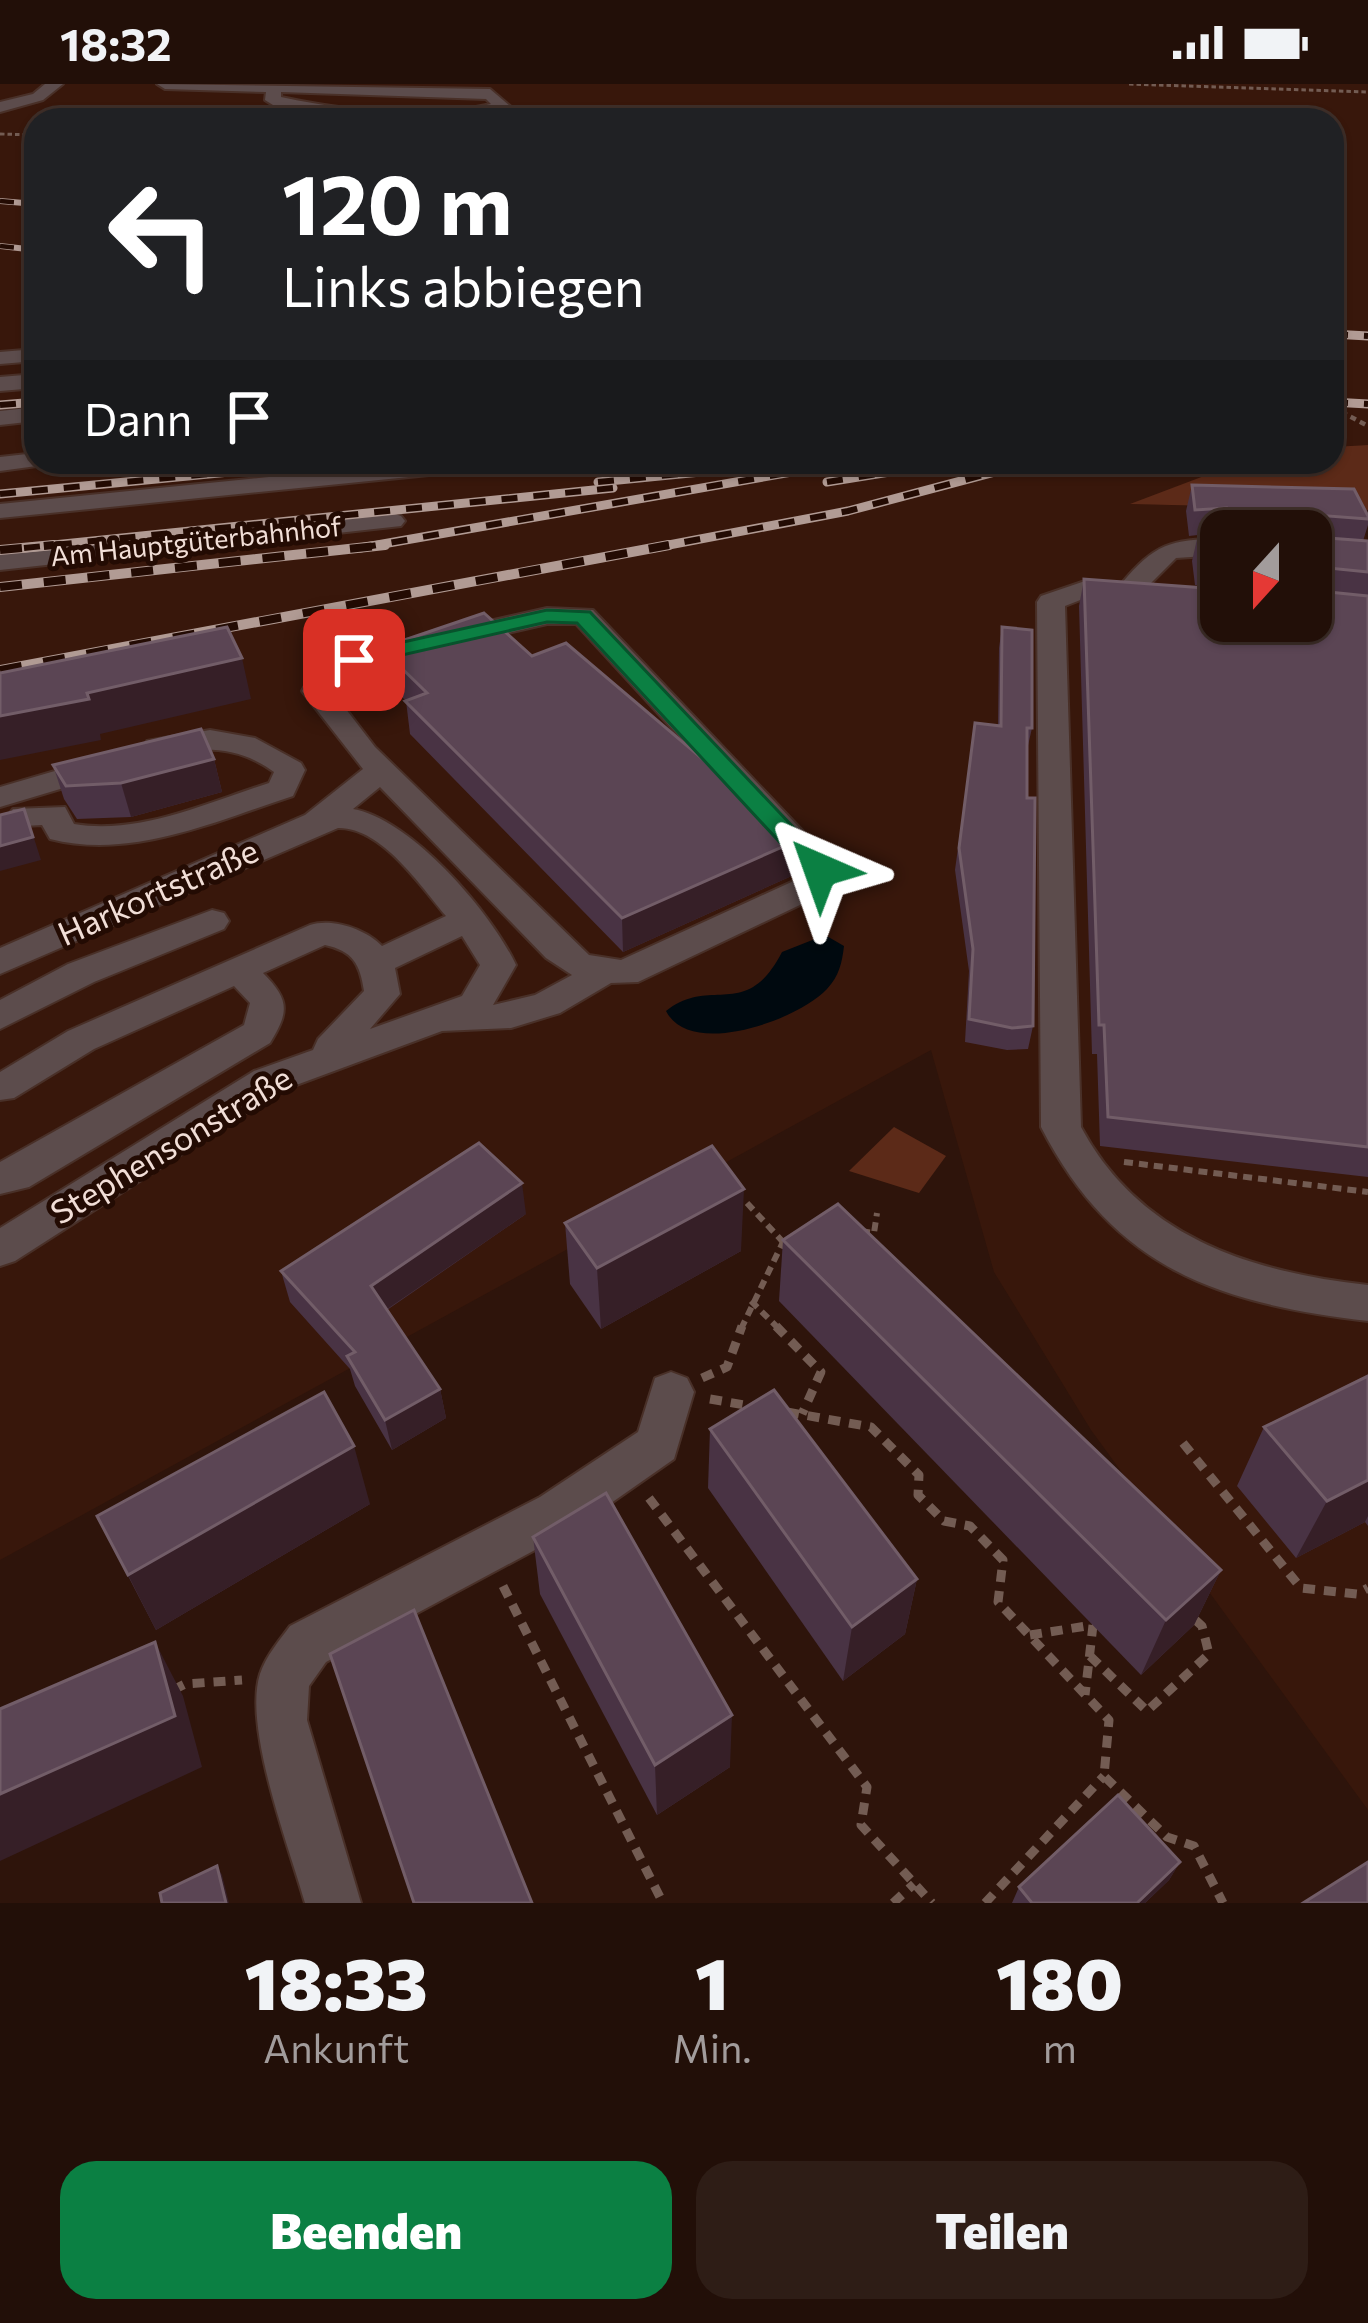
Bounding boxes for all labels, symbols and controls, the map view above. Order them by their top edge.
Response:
text: 18:32 [60,15,172,70]
text: 120 m [282,150,512,252]
icon: left [84,156,240,312]
text: Links abbiegen [282,252,645,318]
icon: arrive [216,384,282,450]
text: Dann [84,390,192,445]
street label: Am Hauptgüterbahnhof [49,509,343,572]
north arrow [1200,510,1332,642]
map controls [1200,510,1332,642]
pin [303,609,405,711]
icon: arrive [321,627,387,693]
position arrow [757,807,883,933]
street label: Harkortstraße [51,828,264,953]
street label: Stephensonstraße [42,1056,298,1232]
text: 18:33 [245,1937,428,2025]
text: 1 [695,1937,729,2025]
text: 180 [996,1937,1123,2025]
text: Ankunft [263,2023,409,2071]
text: Min. [673,2023,752,2071]
text: m [1043,2023,1077,2071]
button: Beenden [60,2161,672,2299]
button: Teilen [696,2161,1308,2299]

